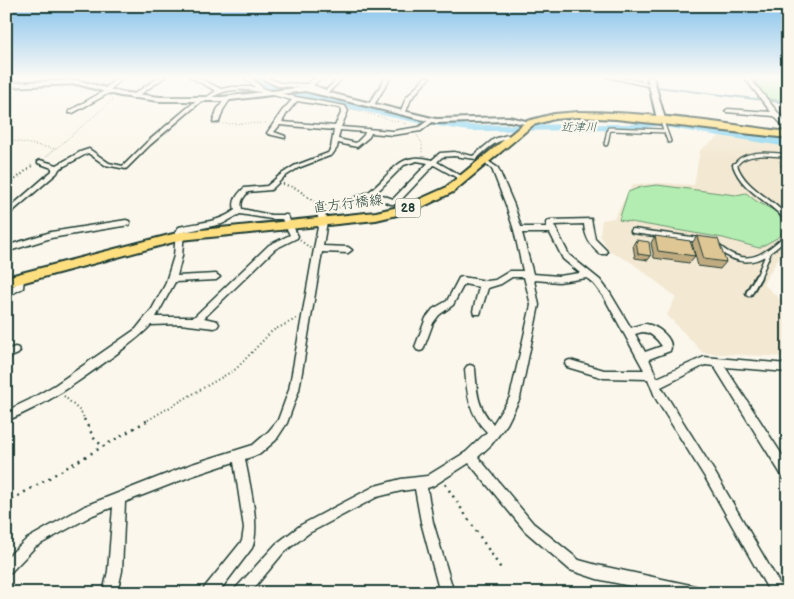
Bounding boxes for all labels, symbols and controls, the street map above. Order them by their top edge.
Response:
water label: 近津川 [561,120,597,135]
street label: 直方行橋線 [312,191,384,216]
road number: 28 [396,198,420,218]

